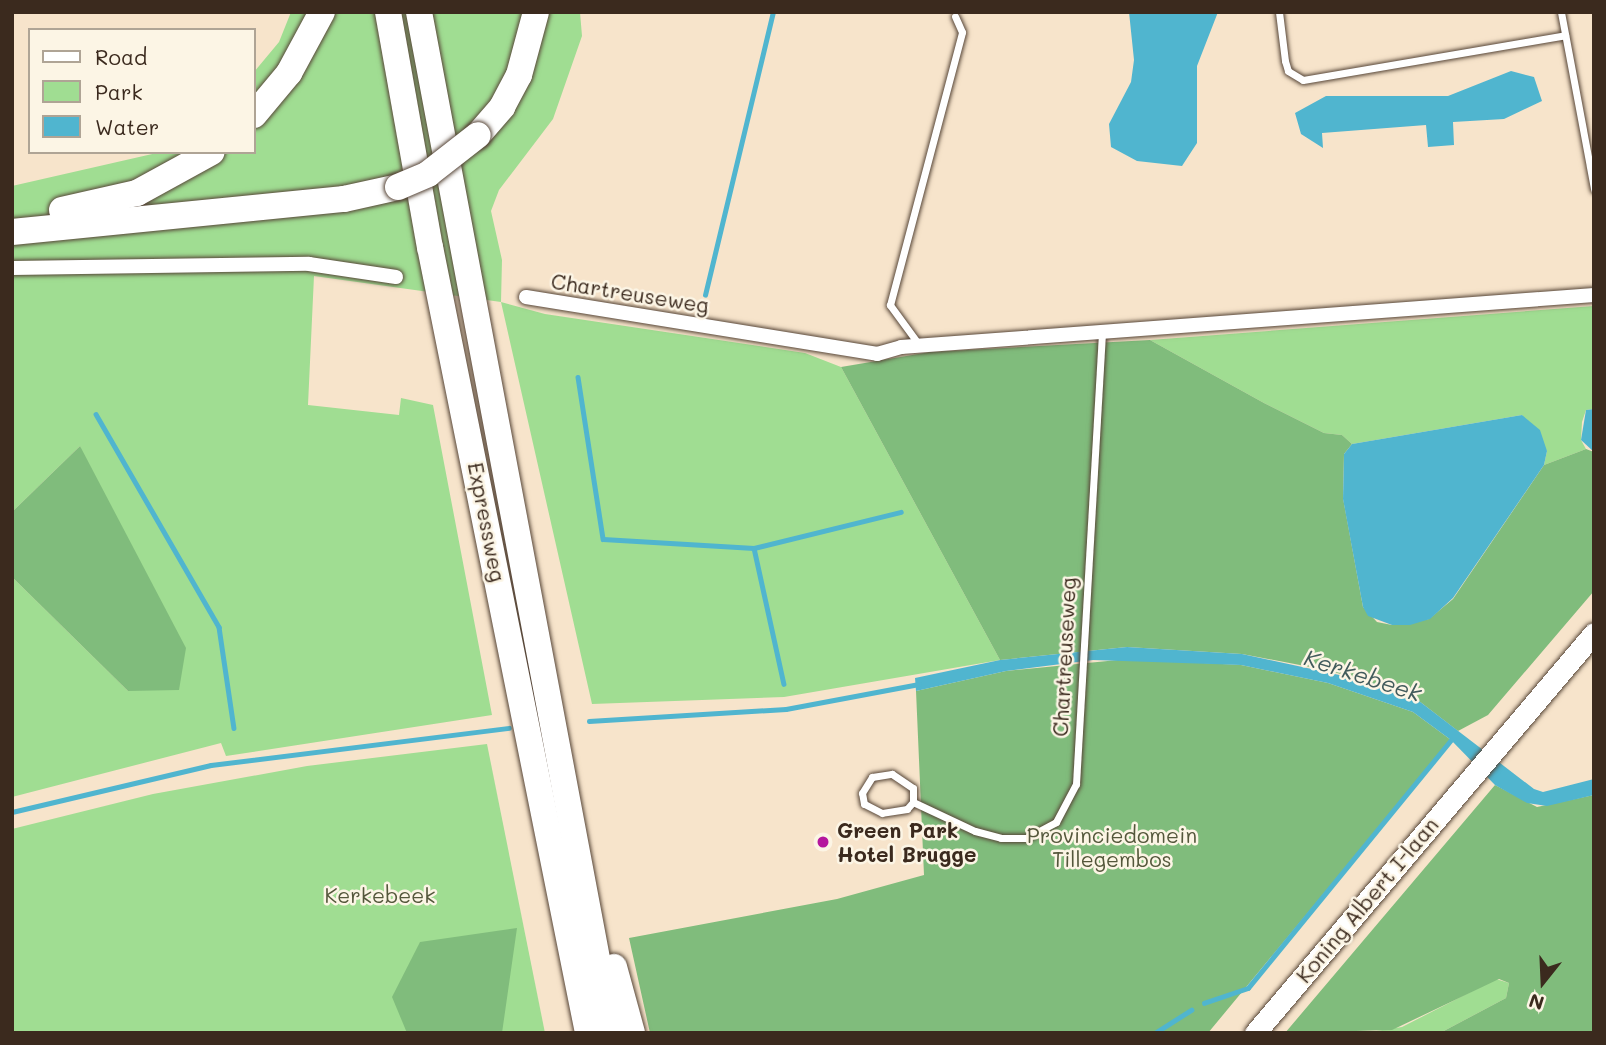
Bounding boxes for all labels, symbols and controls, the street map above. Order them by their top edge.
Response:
legend [28,28,256,154]
text: Road [95,43,147,70]
text: Park [95,78,143,105]
text: Water [95,113,159,140]
street label: Chartreuseweg [549,268,711,318]
street label: Expressweg [463,460,511,584]
street label: Chartreuseweg [1047,577,1081,737]
water label: Kerkebeek [1301,643,1425,707]
street label: Koning Albert I-laan [1291,812,1443,988]
place label: Green Park Hotel Brugge [837,817,976,867]
park label: Provinciedomein Tillegembos [1027,822,1197,872]
marker: Green Park Hotel Brugge [815,834,831,850]
park label: Kerkebeek [325,882,435,908]
north arrow [1508,947,1578,1017]
text: N [1526,988,1547,1017]

